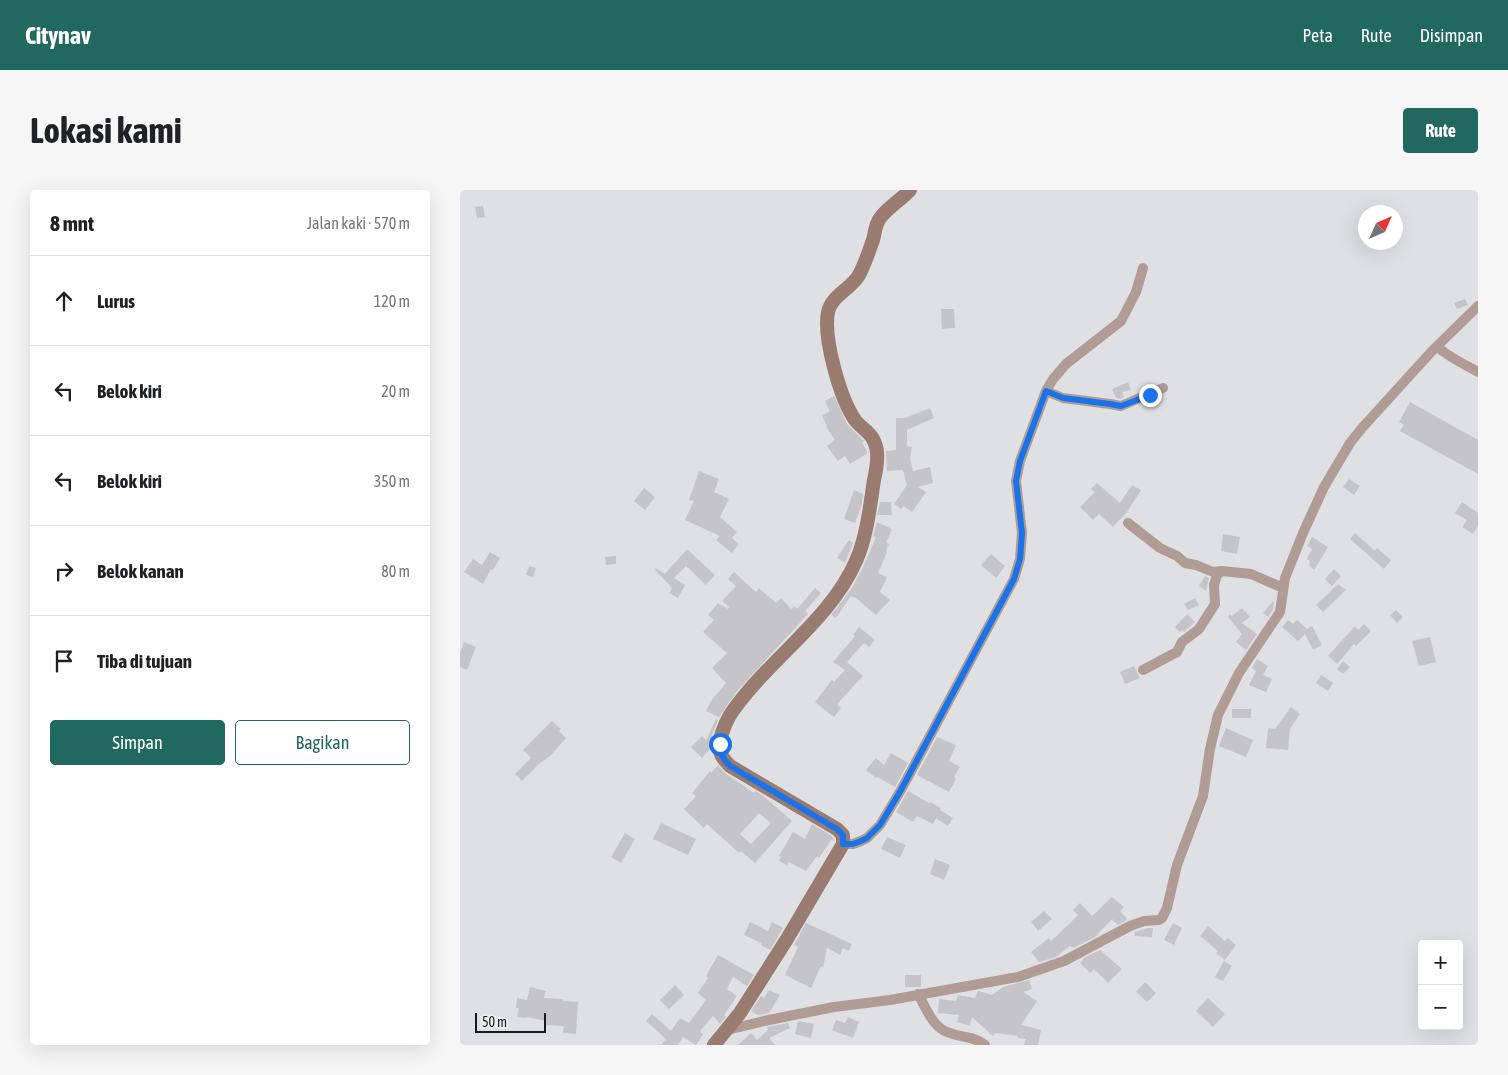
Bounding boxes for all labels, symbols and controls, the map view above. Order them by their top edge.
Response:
text: Citynav [25,22,91,49]
text: Peta [1302,25,1333,46]
text: Rute [1361,25,1392,46]
text: Disimpan [1420,25,1483,46]
button: Rute [1403,108,1478,153]
text: Lokasi kami [30,110,182,150]
north arrow [1358,205,1403,250]
text: 8 mnt [50,211,94,235]
text: Jalan kaki · 570 m [307,214,410,232]
icon: ahead [50,287,78,315]
text: Lurus [97,290,135,312]
text: 120 m [374,292,410,310]
icon: left [50,377,78,405]
text: Belok kiri [97,380,162,402]
text: 20 m [381,382,410,400]
route end [1139,384,1162,407]
icon: left [50,467,78,495]
text: Belok kiri [97,470,162,492]
text: 350 m [374,472,410,490]
icon: right [50,557,78,585]
text: Belok kanan [97,560,184,582]
text: 80 m [381,562,410,580]
icon: arrive [50,647,78,675]
text: Tiba di tujuan [97,650,192,672]
button: Simpan [50,720,225,765]
button: Bagikan [235,720,410,765]
route start [709,733,732,756]
map controls [1418,940,1463,1030]
button: + [1418,940,1463,985]
button: − [1418,985,1463,1030]
scale bar [475,1010,546,1033]
text: 50 m [482,1014,507,1030]

